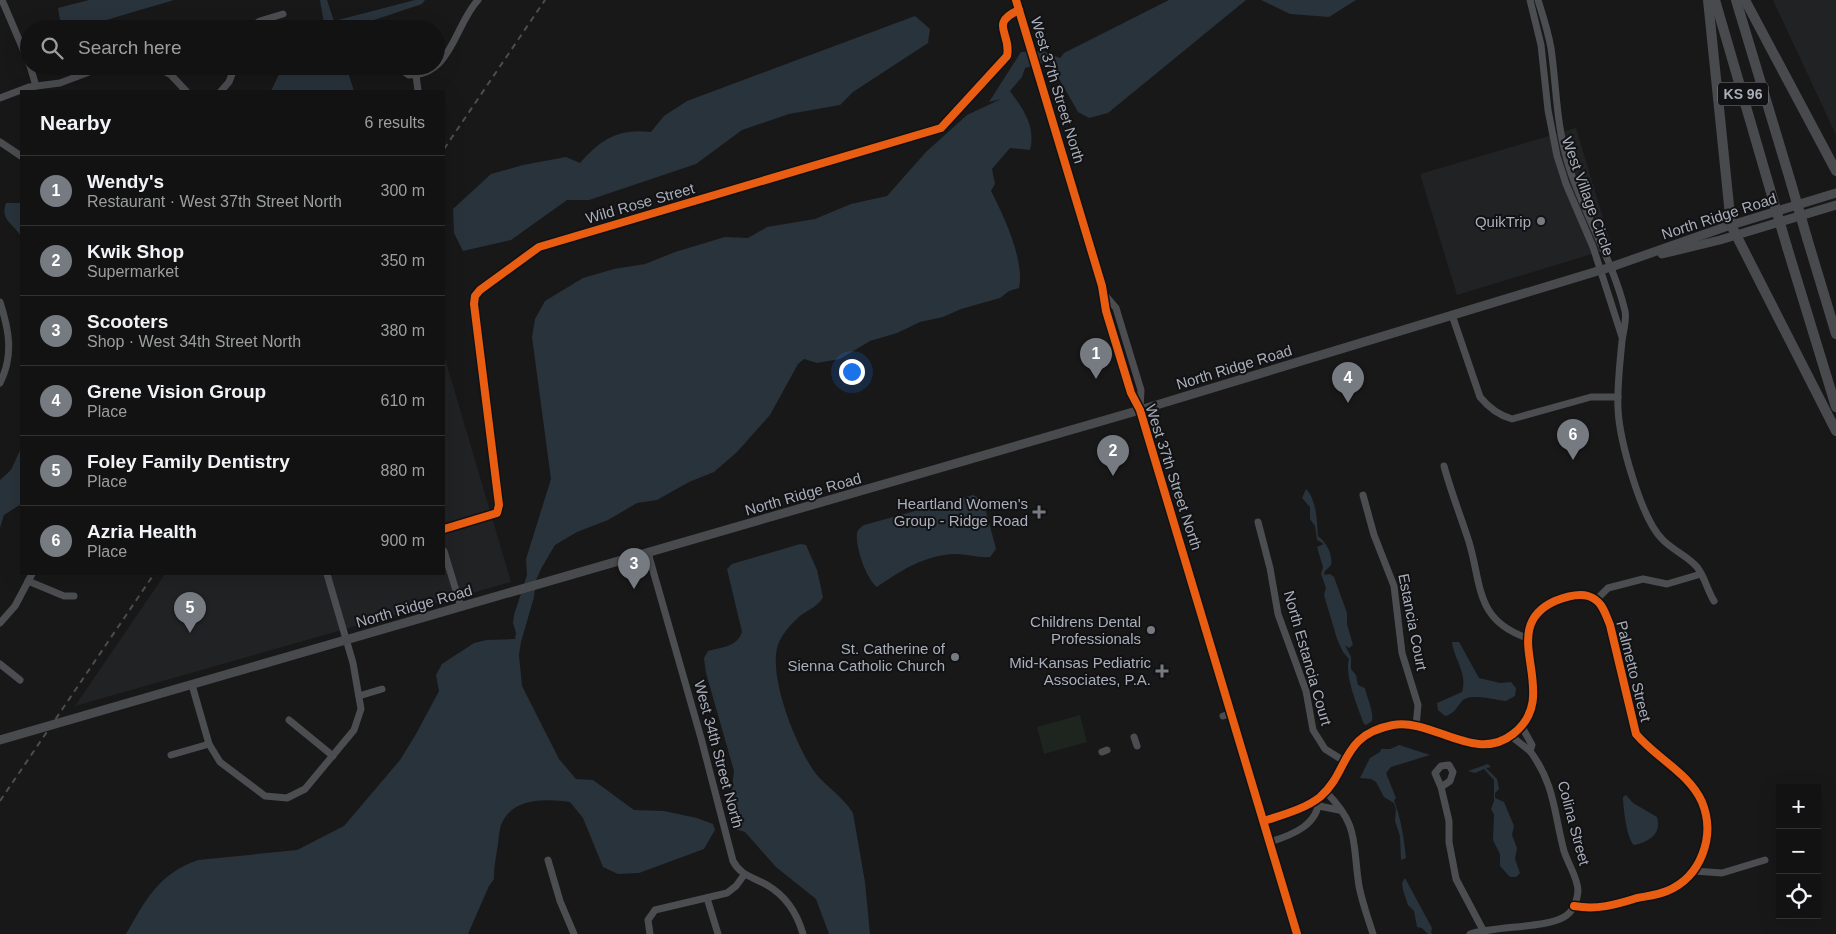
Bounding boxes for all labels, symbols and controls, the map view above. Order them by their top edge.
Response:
street label: West 37th Street North [1028,15,1088,165]
search box [20,20,445,75]
icon: search [38,34,66,62]
text: Search here [78,37,182,58]
road number: KS 96 [1718,82,1768,106]
text: Nearby [40,111,111,134]
text: 6 results [365,114,425,131]
street label: West Village Circle [1559,134,1617,258]
text: Wendy's [87,171,164,192]
street label: Wild Rose Street [584,179,697,227]
text: 1 [52,182,60,199]
text: 300 m [381,182,425,199]
street label: North Ridge Road [1659,189,1779,243]
text: Restaurant · West 37th Street North [87,193,342,210]
place label: QuikTrip [1475,213,1531,230]
marker: QuikTrip [1535,215,1547,227]
text: Kwik Shop [87,241,184,262]
text: 2 [52,252,60,269]
text: 350 m [381,252,425,269]
text: Supermarket [87,263,179,280]
text: Scooters [87,311,168,332]
text: 3 [52,322,60,339]
text: 380 m [381,322,425,339]
text: Shop · West 34th Street North [87,333,301,350]
pin: 1 [1080,338,1112,379]
street label: North Ridge Road [1174,341,1294,393]
your location [839,359,865,385]
pin: 4 [1332,362,1364,403]
text: Grene Vision Group [87,381,266,402]
text: 4 [52,392,60,409]
text: 610 m [381,392,425,409]
street label: West 37th Street North [1142,402,1206,552]
text: Place [87,403,127,420]
pin: 6 [1557,419,1589,460]
pin: 2 [1097,435,1129,476]
text: Foley Family Dentistry [87,451,290,472]
text: 5 [52,462,60,479]
text: 880 m [381,462,425,479]
street label: North Ridge Road [743,469,863,519]
text: Place [87,473,127,490]
place label: Heartland Women's Group - Ridge Road [894,495,1028,529]
marker: Heartland Women's Group - Ridge Road [1032,505,1046,519]
text: Azria Health [87,521,197,542]
text: 6 [52,532,60,549]
text: 900 m [381,532,425,549]
text: Place [87,543,127,560]
pin: 3 [618,548,650,589]
street label: Estancia Court [1395,572,1431,673]
street label: North Ridge Road [354,581,474,631]
street label: North Estancia Court [1281,589,1336,728]
pin: 5 [174,592,206,633]
place label: Childrens Dental Professionals [1030,613,1141,647]
street label: Palmetto Street [1613,619,1655,724]
marker: Childrens Dental Professionals [1145,624,1157,636]
place label: St. Catherine of Sienna Catholic Church [787,640,946,674]
marker: St. Catherine of Sienna Catholic Church [949,651,961,663]
place label: Mid-Kansas Pediatric Associates, P.A. [1009,654,1151,688]
marker: Mid-Kansas Pediatric Associates, P.A. [1155,664,1169,678]
street label: West 34th Street North [691,678,747,830]
street label: Colina Street [1555,779,1594,868]
map controls [1776,784,1821,919]
button: + [1776,784,1821,829]
button: − [1776,829,1821,874]
button: locate [1776,874,1821,919]

